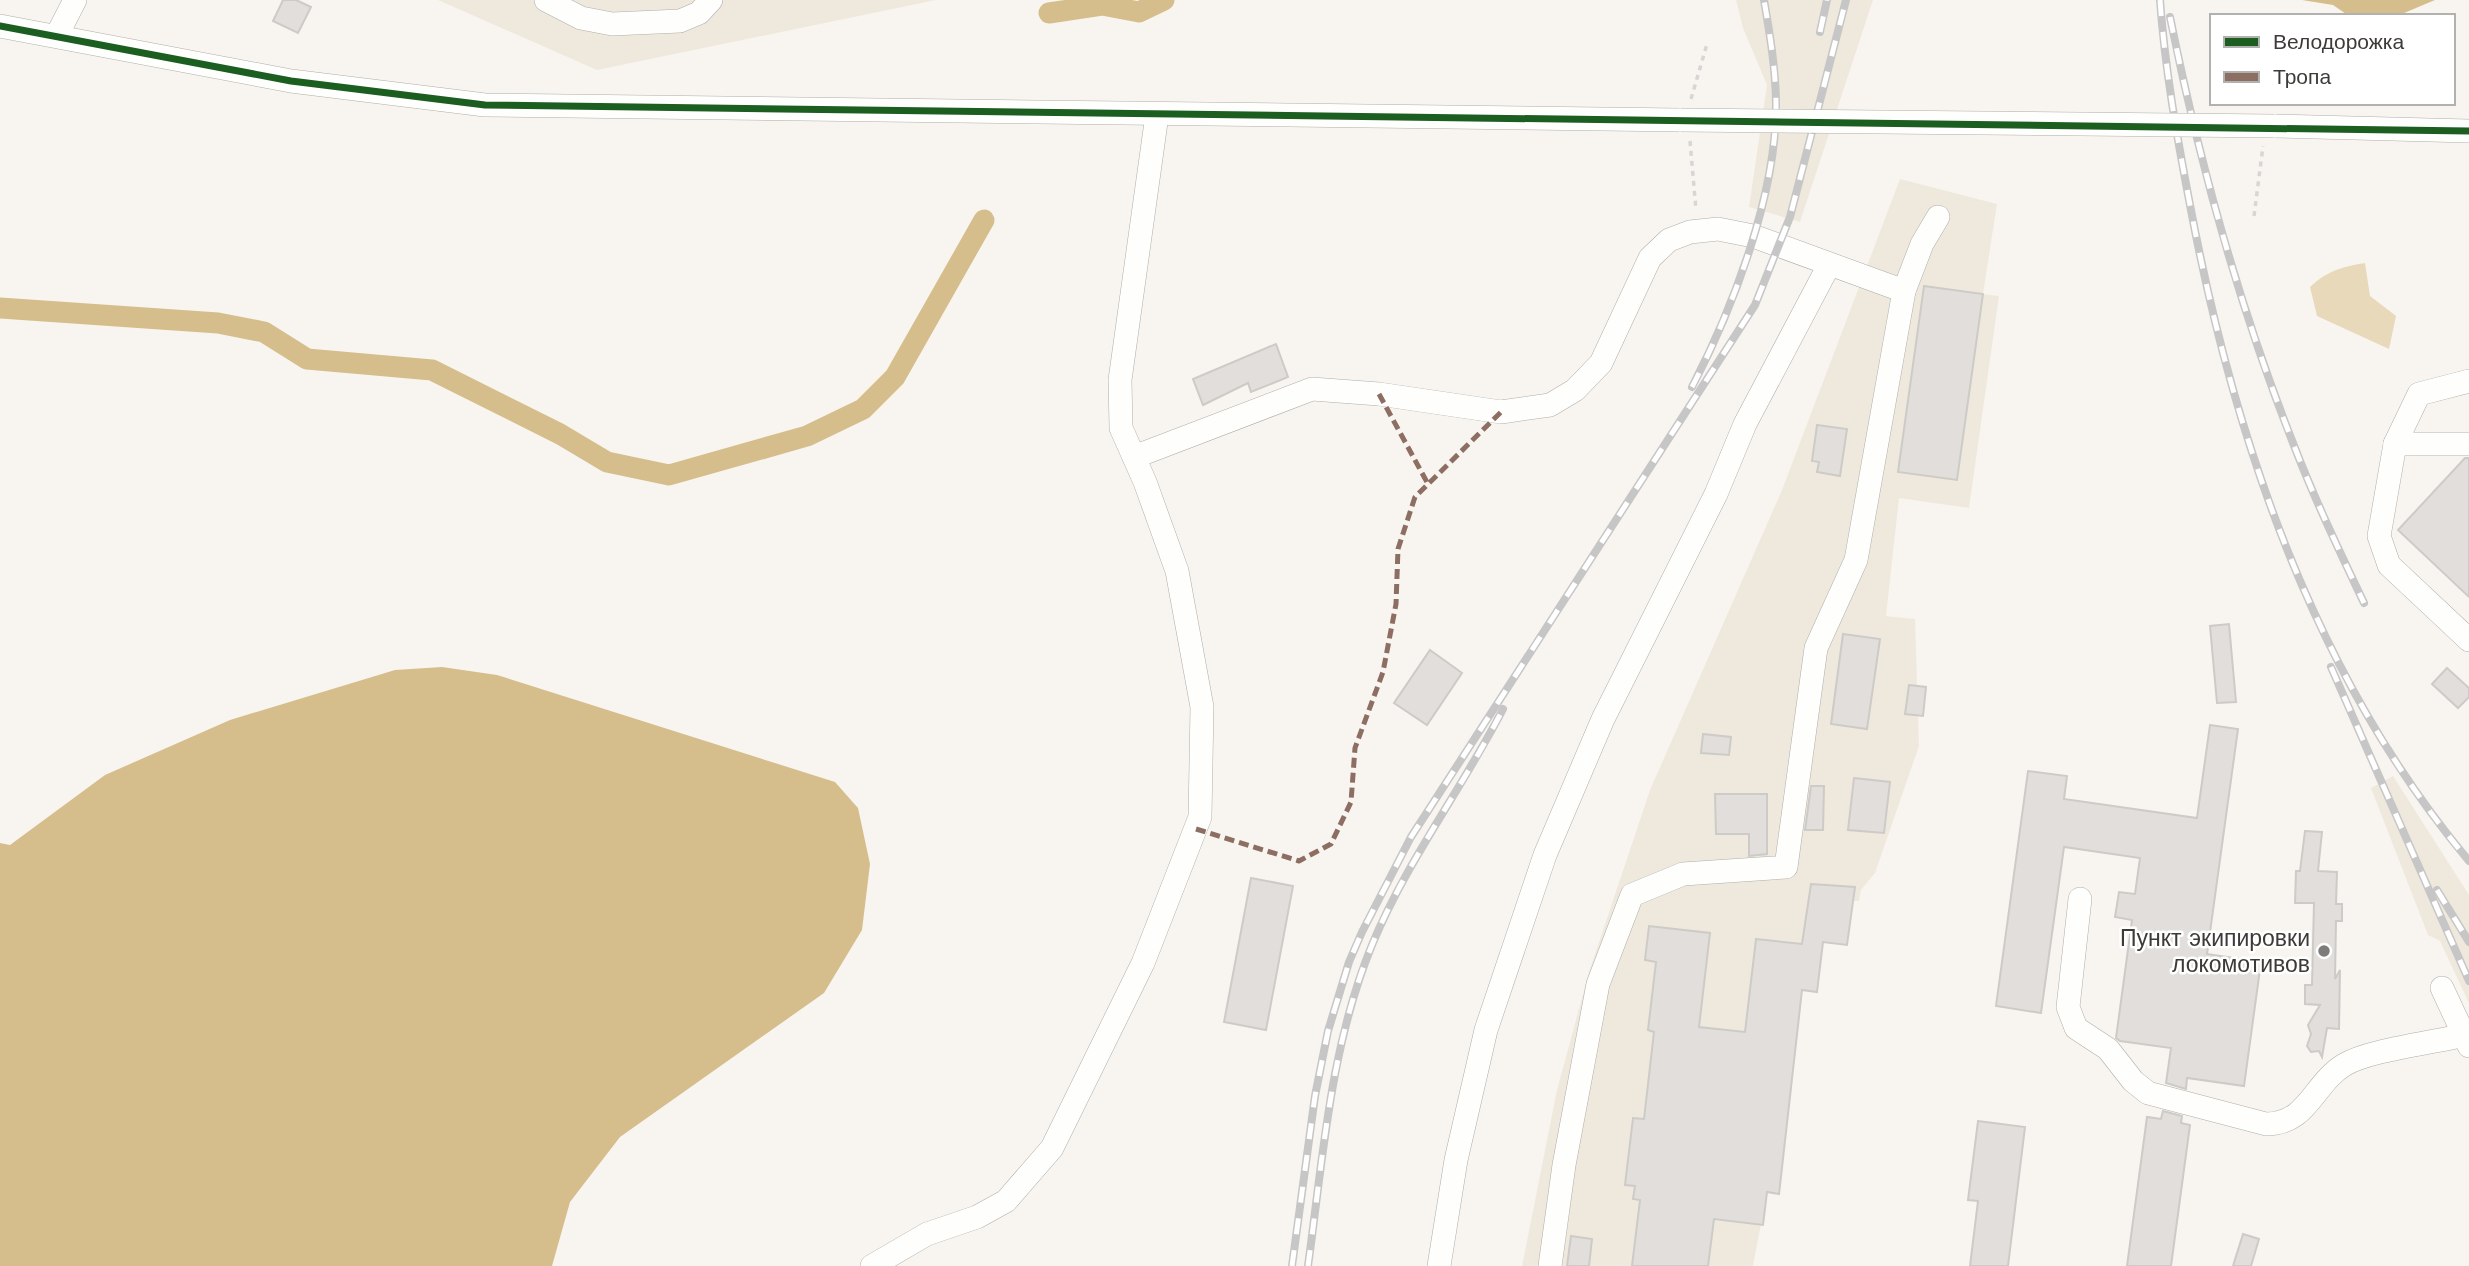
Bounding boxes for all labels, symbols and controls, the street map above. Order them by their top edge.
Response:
legend [2210,14,2455,105]
text: Велодорожка [2273,29,2404,54]
text: Тропа [2273,64,2331,89]
place label: Пункт экипировки локомотивов [2120,925,2310,978]
marker: Пункт экипировки локомотивов [2316,943,2332,959]

